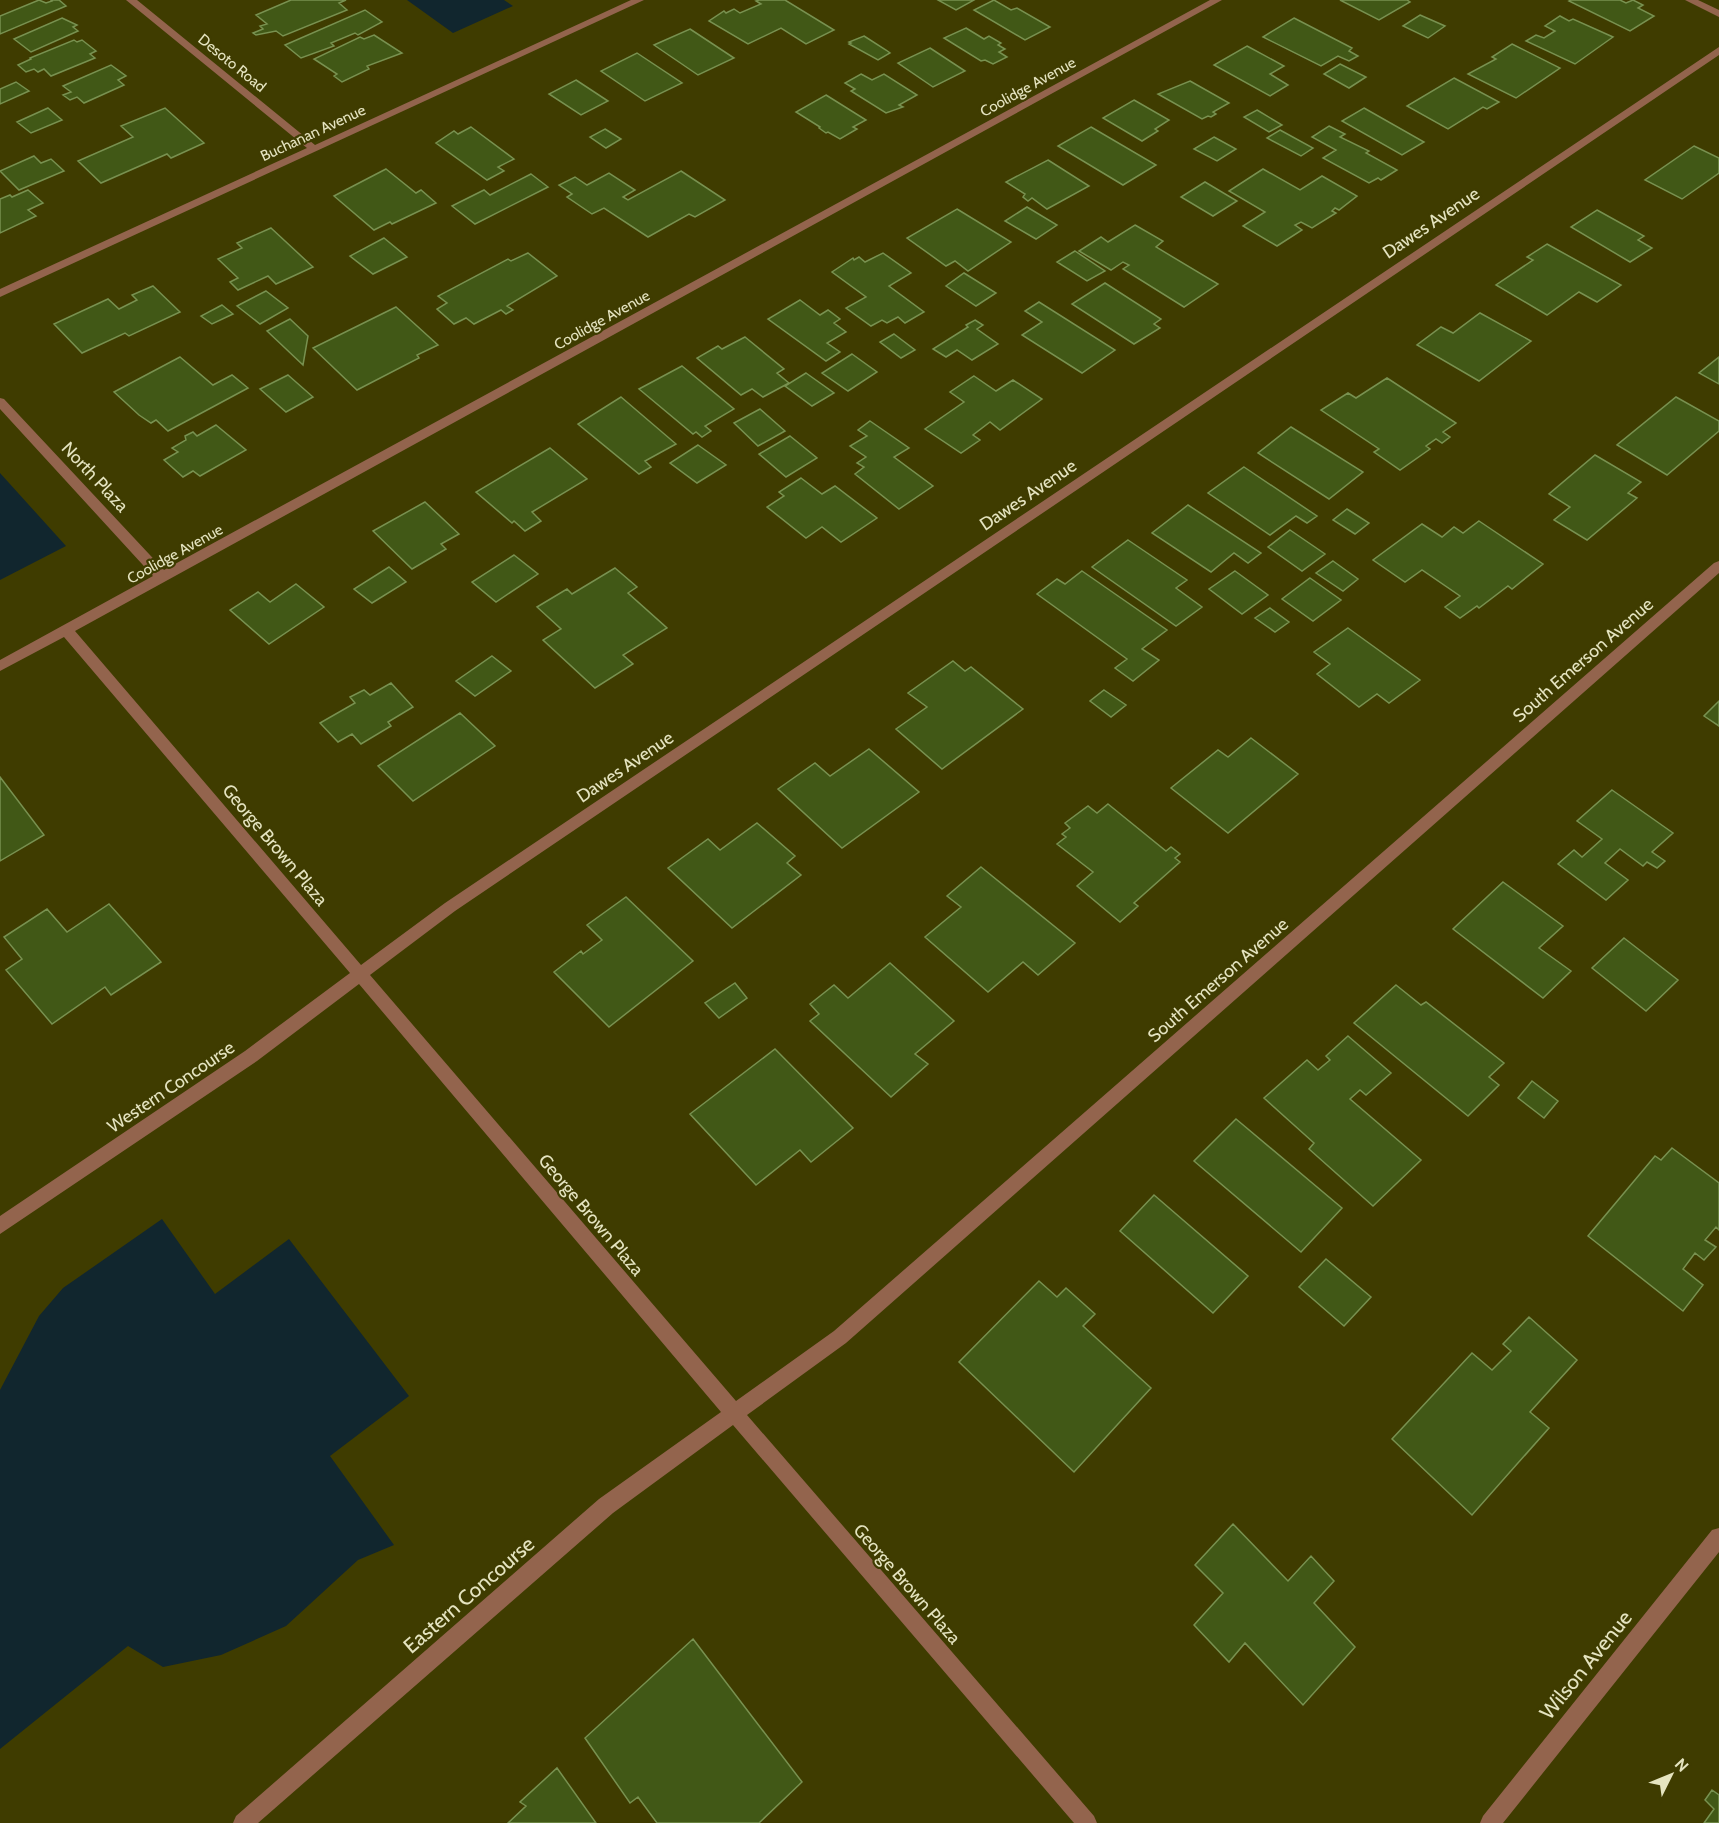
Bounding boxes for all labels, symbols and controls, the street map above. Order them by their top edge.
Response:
street label: Desoto Road [194,30,270,96]
street label: Coolidge Avenue [977,53,1079,121]
street label: Buchanan Avenue [258,101,369,165]
street label: Dawes Avenue [1378,183,1484,263]
street label: Coolidge Avenue [551,286,653,354]
street label: North Plaza [57,437,133,517]
street label: Dawes Avenue [975,455,1081,535]
street label: Coolidge Avenue [124,520,226,588]
street label: South Emerson Avenue [1508,593,1658,727]
street label: Dawes Avenue [572,727,678,807]
street label: George Brown Plaza [218,780,333,911]
street label: South Emerson Avenue [1143,913,1293,1047]
street label: Western Concourse [103,1036,239,1138]
street label: George Brown Plaza [534,1150,649,1281]
street label: George Brown Plaza [849,1519,965,1649]
street label: Eastern Concourse [398,1531,539,1658]
street label: Wilson Avenue [1534,1605,1637,1724]
north arrow [1641,1745,1701,1805]
text: N [1671,1754,1692,1776]

